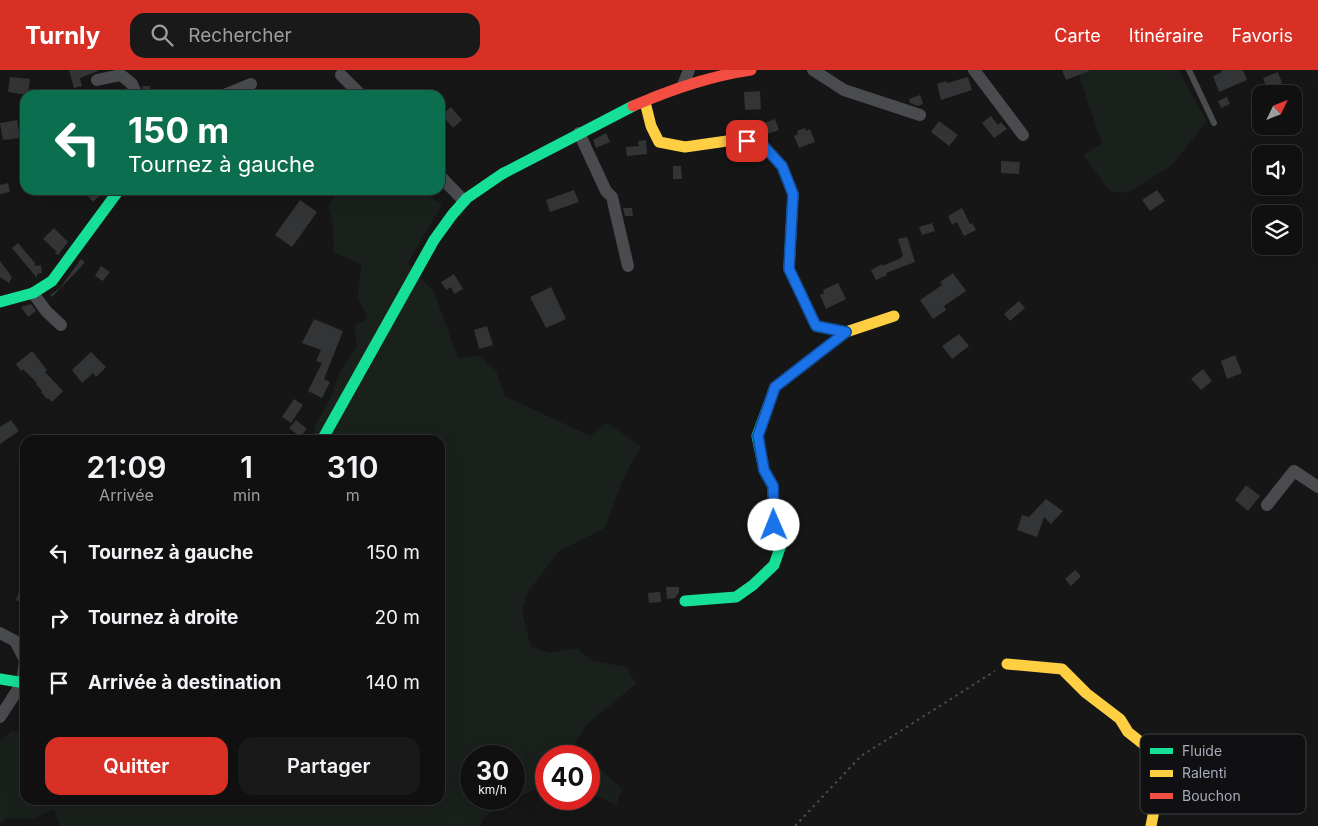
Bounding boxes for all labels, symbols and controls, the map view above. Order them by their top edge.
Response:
search box [130,13,480,58]
text: Turnly [25,21,100,50]
icon: search [148,21,176,49]
text: Rechercher [188,24,292,47]
text: Carte [1054,25,1101,46]
text: Itinéraire [1129,25,1203,46]
text: Favoris [1231,25,1293,46]
north arrow [1252,85,1302,135]
map controls [1252,85,1302,255]
text: 150 m [128,109,229,151]
icon: left [45,110,110,175]
pin [726,120,768,162]
icon: arrive [733,127,761,155]
button: sound [1252,145,1302,195]
text: Tournez à gauche [128,151,315,177]
button: layers [1252,205,1302,255]
text: 21:09 [87,449,166,485]
text: 1 [240,449,253,485]
text: 310 [327,449,378,485]
text: Arrivée [99,485,154,505]
text: min [233,485,260,505]
text: m [346,485,360,505]
position arrow [747,498,799,550]
icon: left [45,539,73,567]
text: Tournez à gauche [88,541,253,564]
text: 150 m [367,541,420,564]
icon: right [45,604,73,632]
text: Tournez à droite [88,606,238,629]
text: 20 m [374,606,420,629]
icon: arrive [45,669,73,697]
text: Arrivée à destination [88,671,281,694]
text: 140 m [366,671,420,694]
legend [1140,734,1306,814]
button: Quitter [45,737,228,795]
button: Partager [238,737,420,795]
text: Fluide [1182,742,1222,759]
speed limit sign: 40 [535,745,600,810]
text: 30 [476,756,509,786]
text: Ralenti [1182,764,1227,781]
text: km/h [478,782,507,797]
text: Bouchon [1182,787,1241,804]

